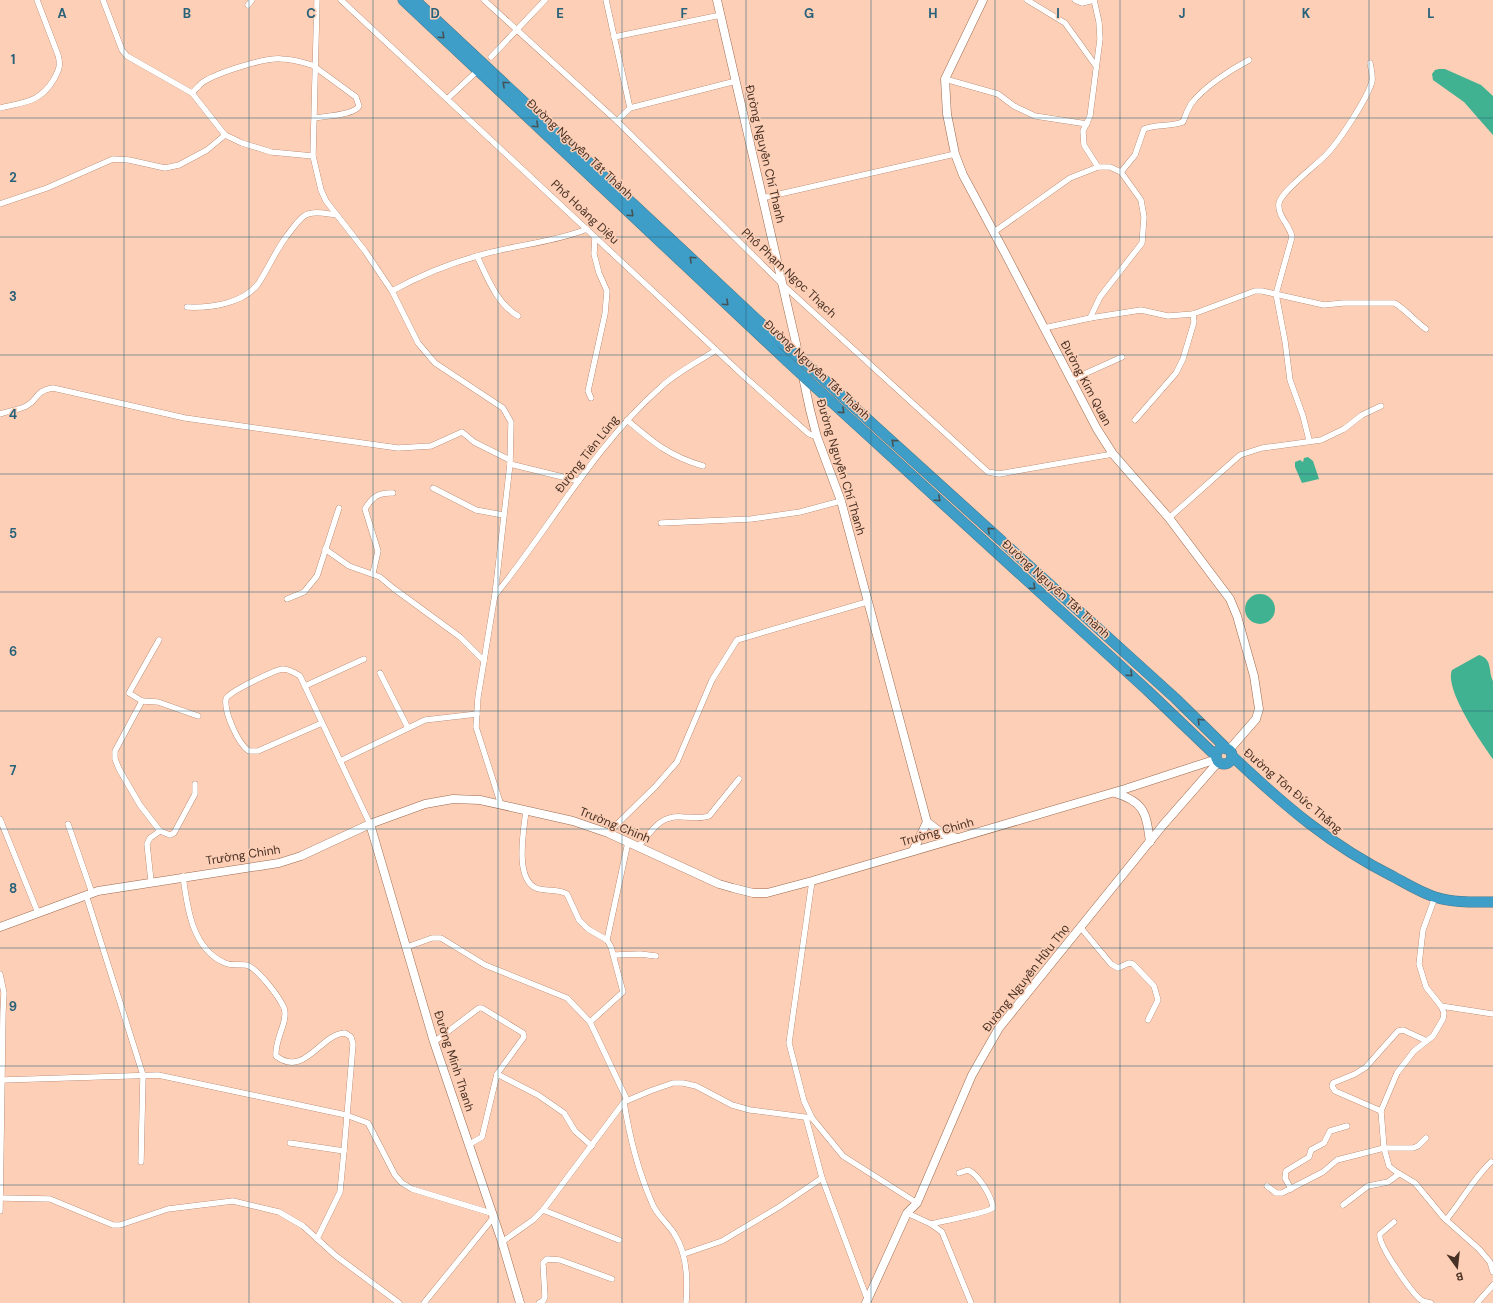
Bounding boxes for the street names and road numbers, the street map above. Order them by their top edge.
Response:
street label: Đường Nguyễn Chí Thanh [741,83,789,225]
street label: Đường Nguyễn Tất Thành [523,95,637,203]
street label: Phố Hoàng Diệu [548,176,623,248]
street label: Phố Phạm Ngọc Thạch [738,225,840,321]
street label: Đường Nguyễn Tất Thành [760,316,874,424]
street label: Đường Kim Quan [1057,338,1115,429]
street label: Đường Nguyễn Chí Thanh [813,397,869,537]
street label: Đường Tiên Lũng [552,412,623,496]
street label: Đường Nguyễn Tất Thành [999,536,1113,642]
street label: Đường Tôn Đức Thắng [1240,745,1346,837]
street label: Trường Chinh [577,803,653,847]
street label: Trường Chinh [899,814,976,850]
street label: Trường Chinh [205,841,282,869]
street label: Đường Nguyễn Hữu Thọ [979,921,1073,1035]
street label: Đường Minh Thanh [430,1009,478,1114]

